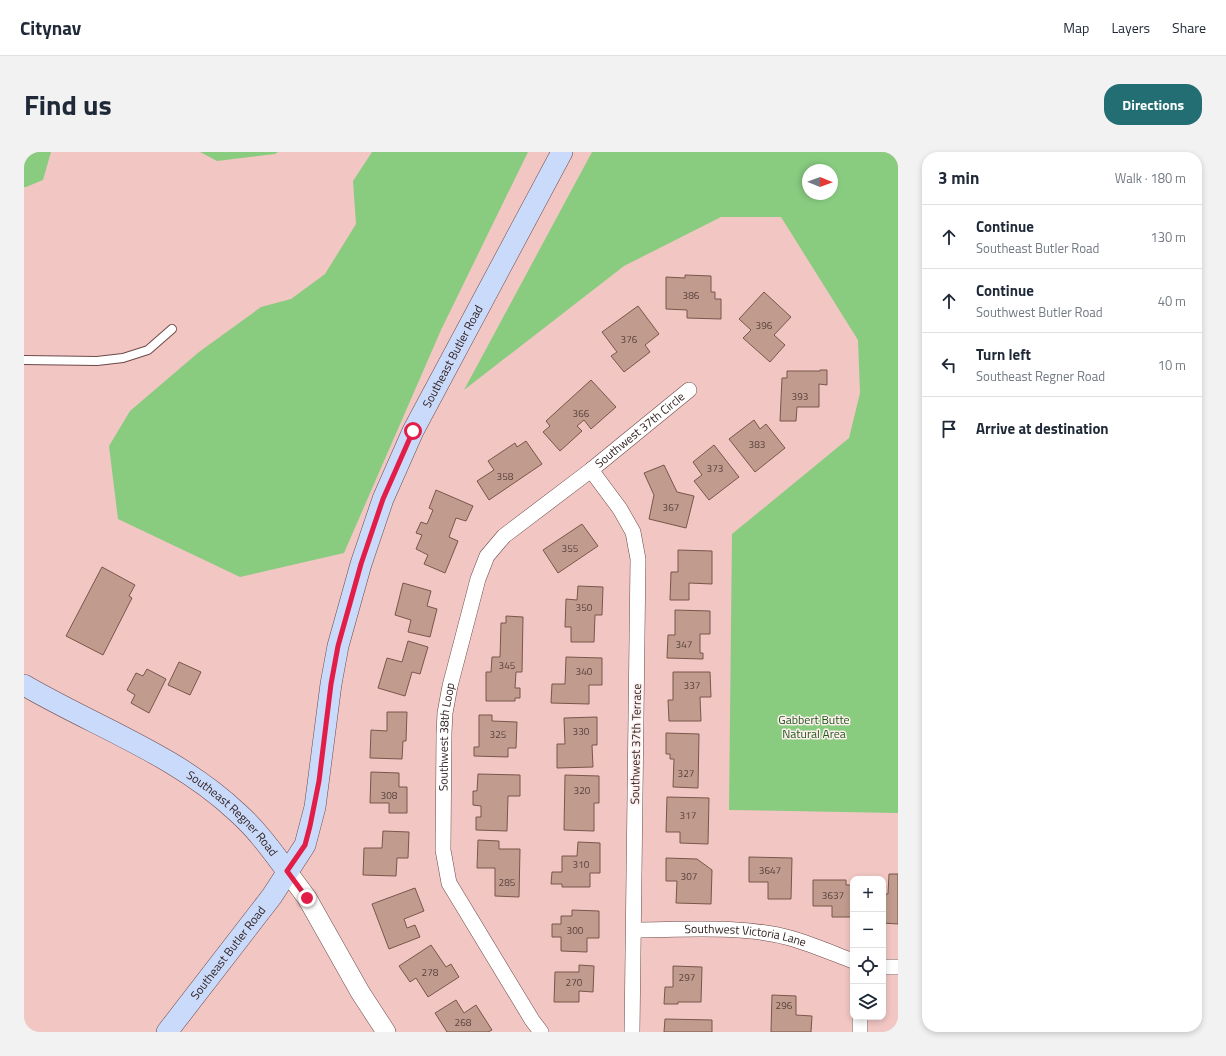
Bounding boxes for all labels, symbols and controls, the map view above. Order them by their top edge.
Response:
text: Citynav [20,13,81,42]
text: Map [1063,17,1089,38]
text: Layers [1111,17,1150,38]
text: Share [1172,17,1206,38]
text: Find us [24,83,112,126]
button: Directions [1104,84,1202,125]
north arrow [802,164,838,200]
text: 3 min [938,165,979,191]
text: Walk · 180 m [1115,168,1186,188]
text: Continue [976,215,1034,238]
icon: ahead [938,226,960,248]
text: 130 m [1150,227,1186,247]
text: Southeast Butler Road [976,238,1099,258]
text: Continue [976,279,1034,302]
house number: 386 [683,288,700,303]
icon: ahead [938,290,960,312]
text: 40 m [1158,291,1186,311]
street label: Southeast Butler Road [417,302,488,411]
text: Southwest Butler Road [976,302,1103,322]
house number: 396 [756,318,773,333]
house number: 376 [621,332,638,347]
text: Turn left [976,343,1031,366]
icon: left [938,354,960,376]
text: 10 m [1158,355,1186,375]
text: Southeast Regner Road [976,366,1105,386]
street label: Southwest 37th Circle [590,387,689,472]
house number: 393 [792,389,808,404]
house number: 366 [573,406,590,421]
text: Arrive at destination [976,417,1109,440]
icon: arrive [938,418,960,440]
route start [404,422,422,440]
house number: 383 [749,437,765,452]
house number: 373 [707,461,723,476]
house number: 358 [497,469,514,484]
house number: 367 [663,500,679,515]
house number: 355 [562,541,579,556]
house number: 350 [576,600,593,615]
house number: 347 [676,637,692,652]
house number: 345 [499,658,516,673]
house number: 340 [576,664,593,679]
house number: 337 [684,678,700,693]
street label: Southwest 38th Loop [434,680,460,791]
street label: Southwest 37th Terrace [625,683,646,805]
park label: Gabbert Butte Natural Area [778,710,850,743]
house number: 330 [573,724,590,739]
house number: 325 [490,727,507,742]
street label: Southeast Regner Road [183,765,283,860]
house number: 327 [678,766,694,781]
house number: 320 [574,783,591,798]
house number: 308 [381,788,398,803]
house number: 317 [680,808,696,823]
house number: 310 [573,857,590,872]
house number: 3647 [759,863,781,878]
house number: 307 [681,869,697,884]
house number: 285 [499,875,516,890]
map controls [850,876,886,1020]
button: + [850,876,886,912]
house number: 3637 [822,888,844,903]
route end [298,889,316,907]
street label: Southeast Butler Road [185,902,270,1004]
button: − [850,912,886,948]
street label: Southwest Victoria Lane [684,919,809,952]
house number: 300 [567,923,584,938]
button: locate [850,948,886,984]
house number: 278 [422,965,439,980]
house number: 297 [679,970,695,985]
house number: 270 [566,975,583,990]
button: layers [850,984,886,1020]
house number: 296 [776,998,793,1013]
house number: 268 [455,1015,472,1030]

